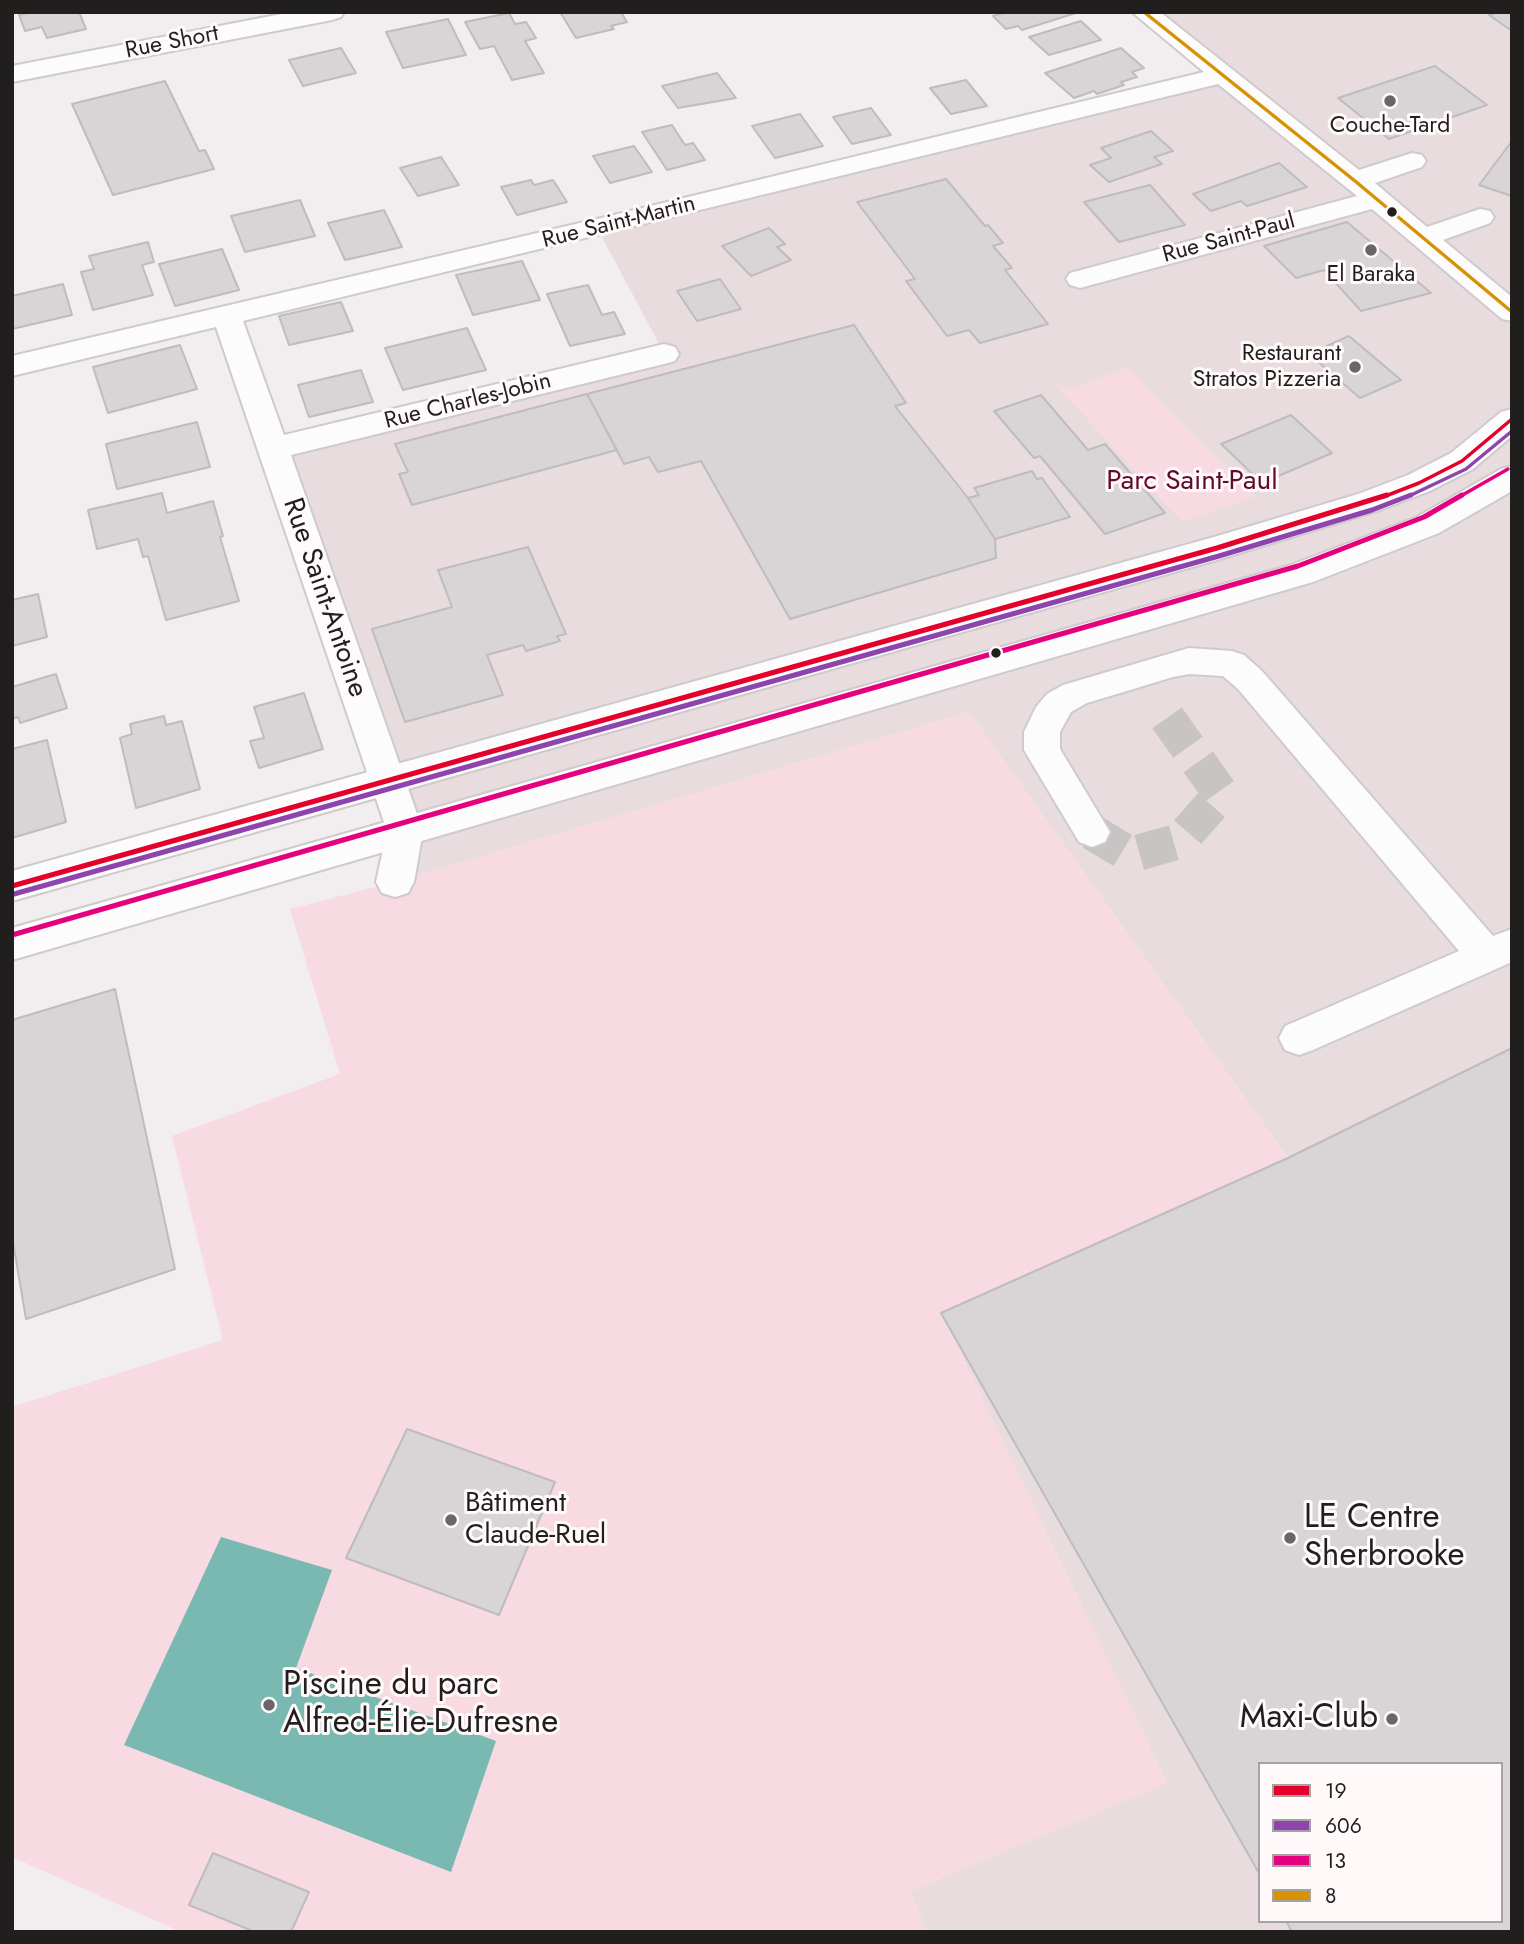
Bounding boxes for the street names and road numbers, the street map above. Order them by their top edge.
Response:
street label: Rue Short [123,20,221,66]
street label: Rue Saint-Martin [540,191,698,255]
street label: Rue Saint-Paul [1160,208,1298,270]
street label: Rue Charles-Jobin [382,368,554,436]
street label: Rue Saint-Antoine [274,494,374,702]

